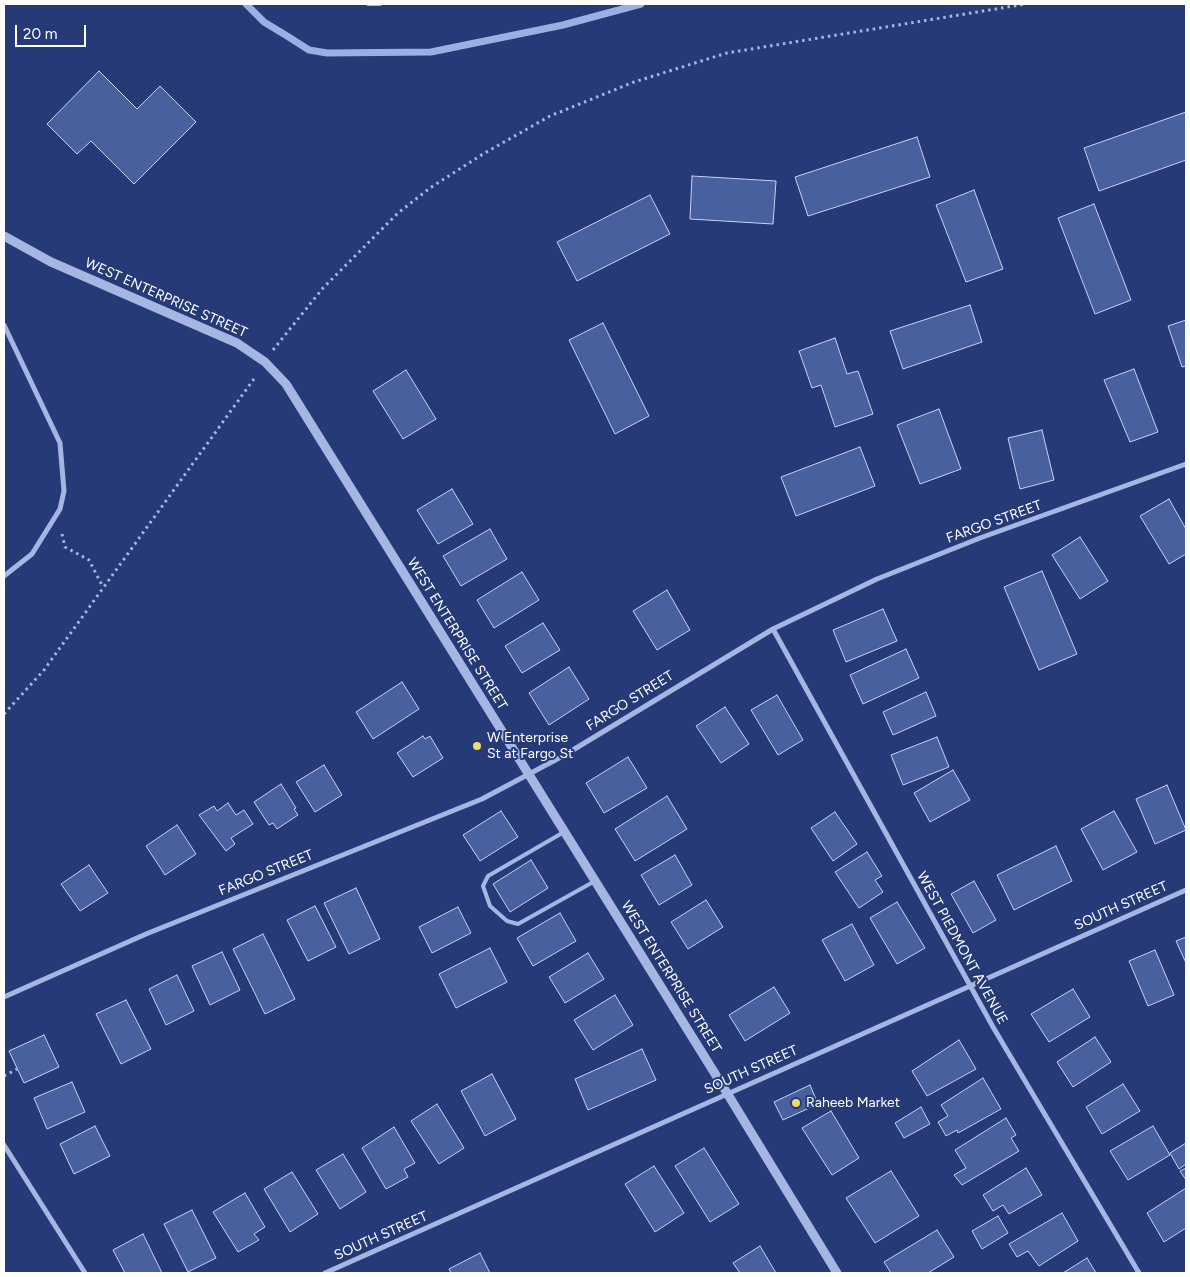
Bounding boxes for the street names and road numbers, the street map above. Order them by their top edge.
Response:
street label: WEST ENTERPRISE STREET [82,255,250,341]
street label: FARGO STREET [944,497,1044,547]
street label: WEST ENTERPRISE STREET [403,555,511,713]
street label: FARGO STREET [583,667,677,735]
street label: FARGO STREET [216,846,316,900]
street label: WEST PIEDMONT AVENUE [913,869,1011,1027]
street label: SOUTH STREET [1072,878,1170,934]
street label: WEST ENTERPRISE STREET [617,898,725,1056]
street label: SOUTH STREET [702,1042,800,1098]
street label: SOUTH STREET [332,1208,430,1264]

